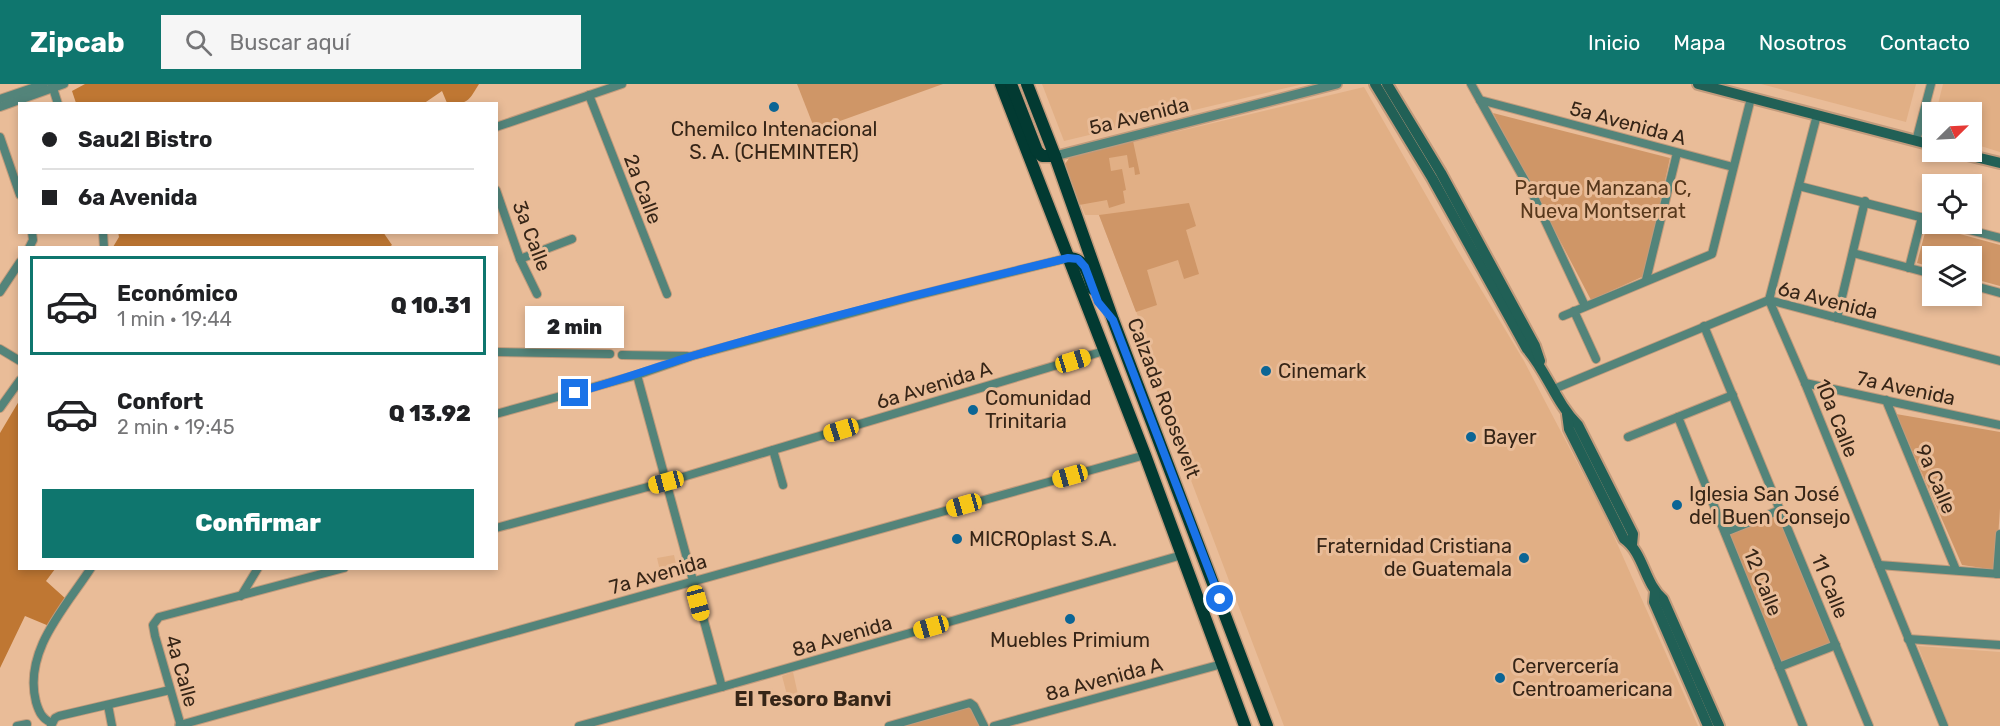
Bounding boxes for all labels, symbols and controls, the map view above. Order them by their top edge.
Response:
search box [161,15,581,69]
text: Zipcab [30,26,125,59]
icon: search [182,26,215,59]
text: Buscar aquí [230,29,350,56]
text: Inicio [1588,30,1640,55]
text: Mapa [1673,30,1726,55]
text: Nosotros [1759,30,1847,55]
text: Contacto [1880,30,1970,55]
street label: 5a Avenida [1087,92,1191,140]
street label: 5a Avenida A [1567,96,1689,150]
marker: Chemilco Intenacional S. A. (CHEMINTER) [767,100,781,114]
north arrow [1922,102,1982,162]
map controls [1922,102,1982,306]
place label: Chemilco Intenacional S. A. (CHEMINTER) [671,117,877,164]
text: Sau2l Bistro [78,126,212,153]
street label: 2a Calle [619,151,667,227]
button: locate [1922,174,1982,234]
park label: Parque Manzana C, Nueva Montserrat [1514,176,1692,223]
text: 6a Avenida [78,184,197,211]
street label: 3a Calle [508,198,556,274]
button: layers [1922,246,1982,306]
street label: 6a Avenida [1776,276,1880,324]
icon: car [45,279,99,333]
text: Económico [117,280,238,307]
text: Q 10.31 [391,292,471,319]
callout: 2 min [526,306,624,348]
text: 1 min · 19:44 [117,307,232,331]
street label: Calzada Roosevelt [1122,314,1206,482]
text: 2 min [547,315,602,339]
car [1053,347,1093,375]
street label: 6a Avenida A [873,356,995,414]
place label: Cinemark [1278,359,1367,383]
marker: Cinemark [1259,364,1273,378]
street label: 7a Avenida [1854,366,1958,410]
street label: 10a Calle [1810,375,1864,461]
route end [561,379,588,406]
place label: Comunidad Trinitaria [985,386,1091,433]
icon: car [45,387,99,441]
text: Confort [117,388,203,415]
text: Q 13.92 [389,400,471,427]
marker: Comunidad Trinitaria [966,403,980,417]
text: 2 min · 19:45 [117,415,235,439]
car [821,416,861,444]
place label: Bayer [1483,425,1537,449]
marker: Bayer [1464,430,1478,444]
street label: 9a Calle [1911,441,1961,517]
car [1050,462,1090,490]
car [646,469,686,495]
place label: Iglesia San José del Buen Consejo [1689,482,1850,529]
button: Confirmar [42,489,474,558]
car [944,491,984,519]
marker: Iglesia San José del Buen Consejo [1670,498,1684,512]
place label: MICROplast S.A. [969,527,1117,551]
marker: MICROplast S.A. [950,532,964,546]
place label: Fraternidad Cristiana de Guatemala [1316,534,1512,581]
street label: 12 Calle [1739,545,1787,619]
street label: 7a Avenida [607,549,709,599]
street label: 11 Calle [1806,550,1854,622]
marker: Fraternidad Cristiana de Guatemala [1517,551,1531,565]
car [685,583,711,623]
route start [1206,585,1233,612]
street label: 8a Avenida [789,610,895,662]
marker: Muebles Primium [1063,612,1077,626]
car [911,613,951,641]
place label: Muebles Primium [990,628,1150,652]
street label: 4a Calle [160,632,204,710]
street label: 8a Avenida A [1043,652,1165,706]
place label: Cervercería Centroamericana [1512,654,1673,701]
marker: Cervercería Centroamericana [1493,671,1507,685]
district label: El Tesoro Banvi [734,686,892,711]

